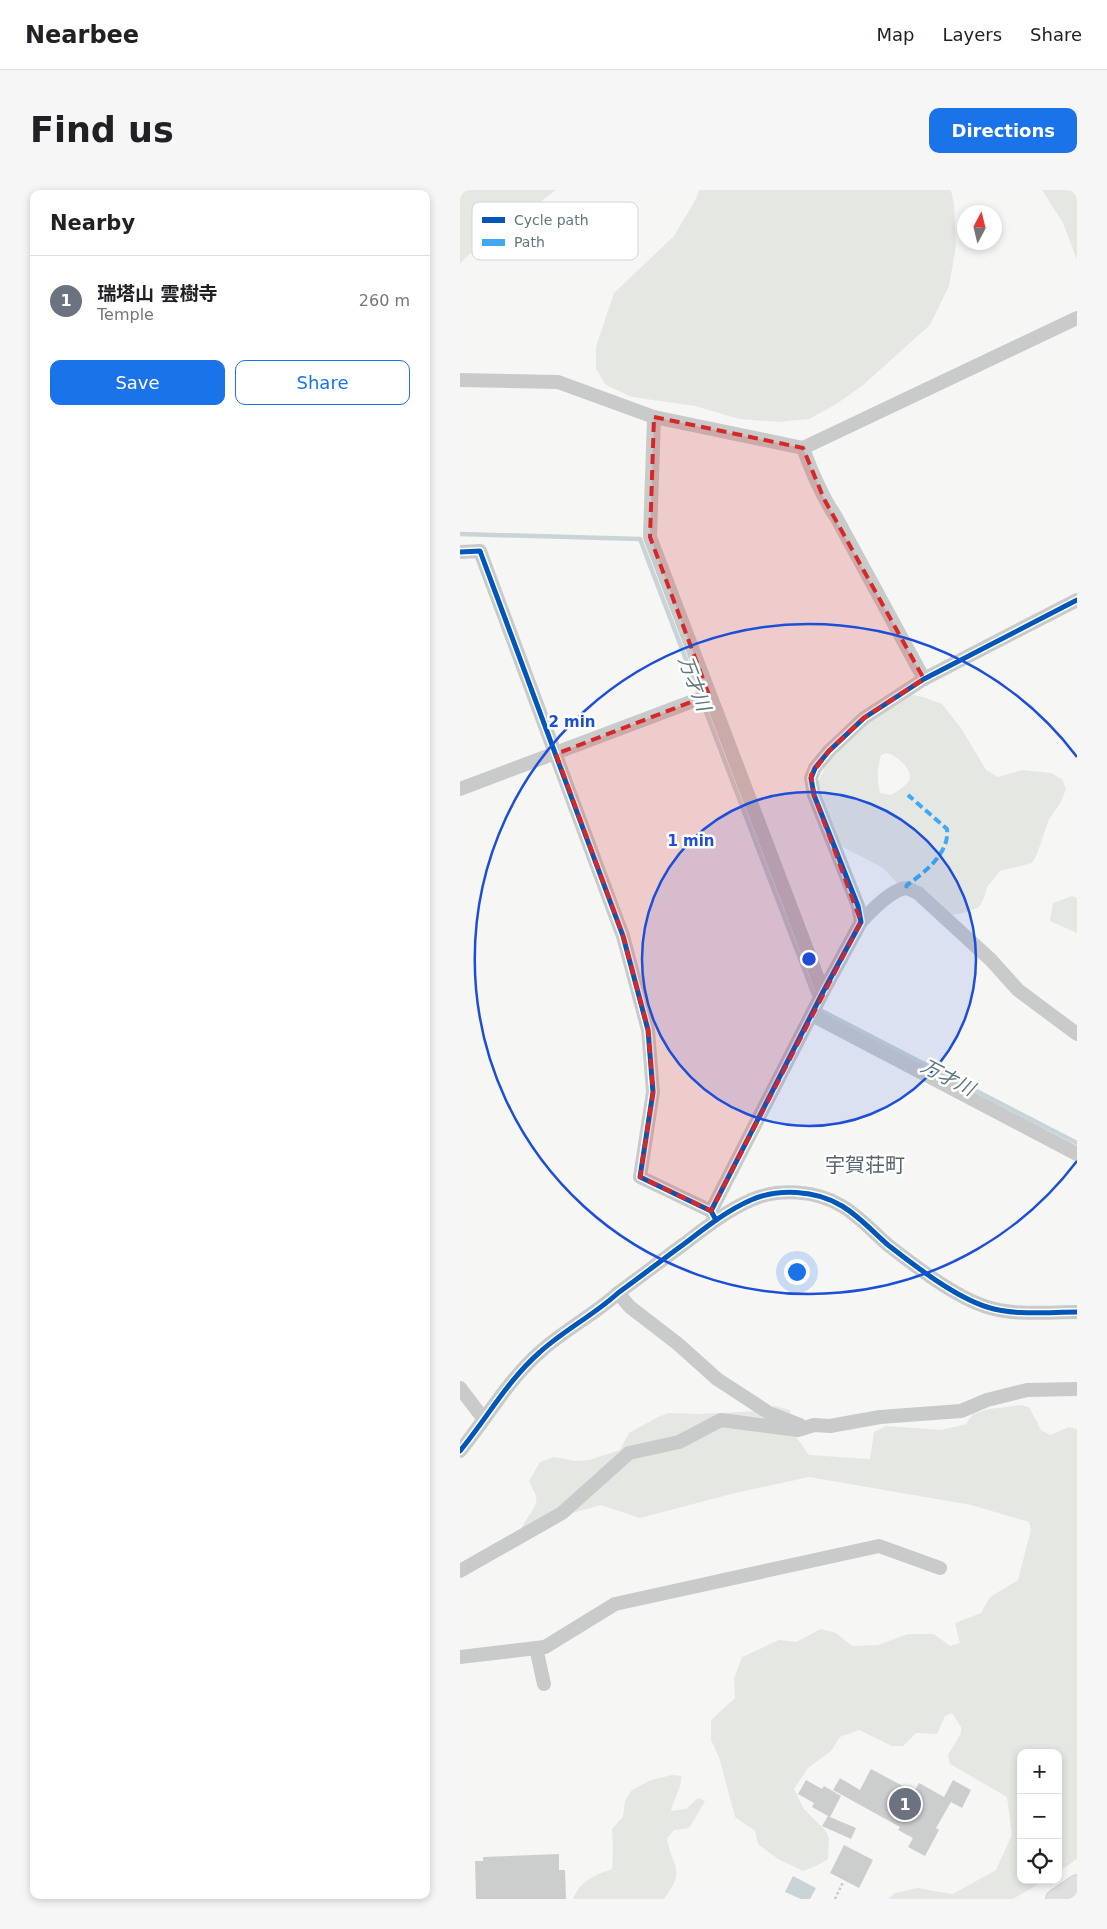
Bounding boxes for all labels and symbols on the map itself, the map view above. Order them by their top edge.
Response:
legend [472,202,638,260]
north arrow [957,205,1002,250]
text: Cycle path [514,212,589,228]
text: Path [514,234,545,250]
water label: 万才川 [675,652,716,715]
text: 2 min [548,713,596,731]
text: 1 min [667,832,715,850]
centre of rings [800,950,818,968]
water label: 万才川 [918,1054,980,1101]
district label: 宇賀荘町 [825,1153,905,1177]
your location [784,1259,810,1285]
pin: 1 [889,1785,921,1823]

